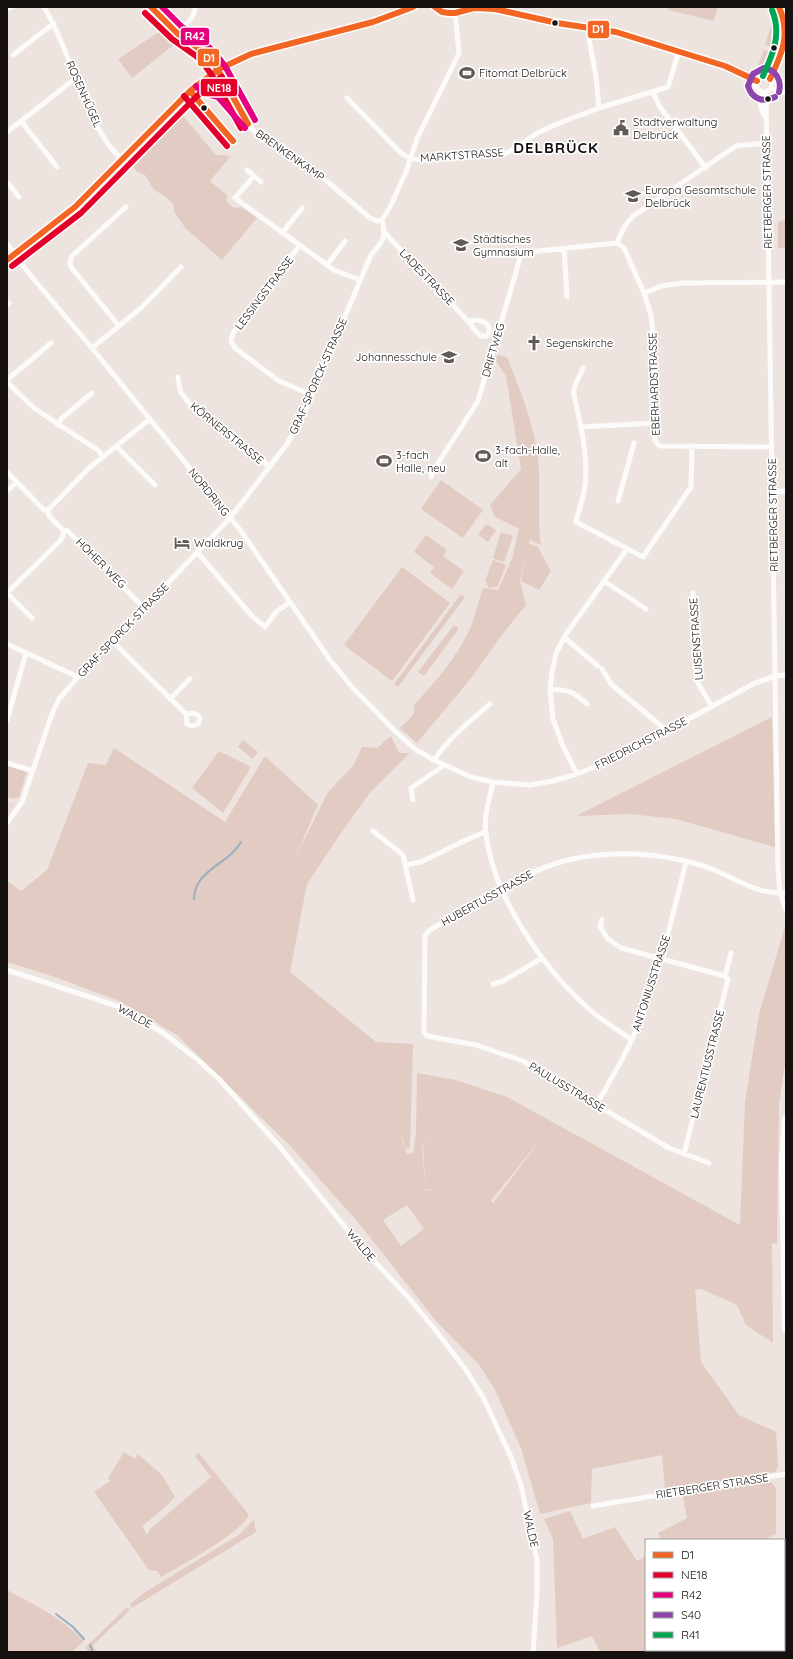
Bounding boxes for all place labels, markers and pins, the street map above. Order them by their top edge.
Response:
unlabelled marker [550,18,560,28]
unlabelled marker [769,43,779,53]
sports icon: Fitomat Delbrück [458,64,476,82]
place label: Fitomat Delbrück [479,66,567,80]
unlabelled marker [763,94,773,104]
unlabelled marker [199,103,209,113]
place label: Stadtverwaltung Delbrück [633,115,717,142]
public building icon: Stadtverwaltung Delbrück [612,119,630,137]
place label: Europa Gesamtschule Delbrück [645,183,756,210]
school or university icon: Europa Gesamtschule Delbrück [624,187,642,205]
place label: Städtisches Gymnasium [473,232,534,259]
school or university icon: Städtisches Gymnasium [452,236,470,254]
church icon: Segenskirche [525,334,543,352]
place label: Segenskirche [546,336,613,350]
school or university icon: Johannesschule [440,348,458,366]
place label: Johannesschule [355,350,437,364]
place label: 3-fach-Halle, alt [495,443,560,470]
sports icon: 3-fach-Halle, alt [474,447,492,465]
place label: 3-fach Halle, neu [396,448,446,475]
sports icon: 3-fach Halle, neu [375,452,393,470]
hotel icon: Waldkrug [173,534,191,552]
place label: Waldkrug [194,536,243,550]

